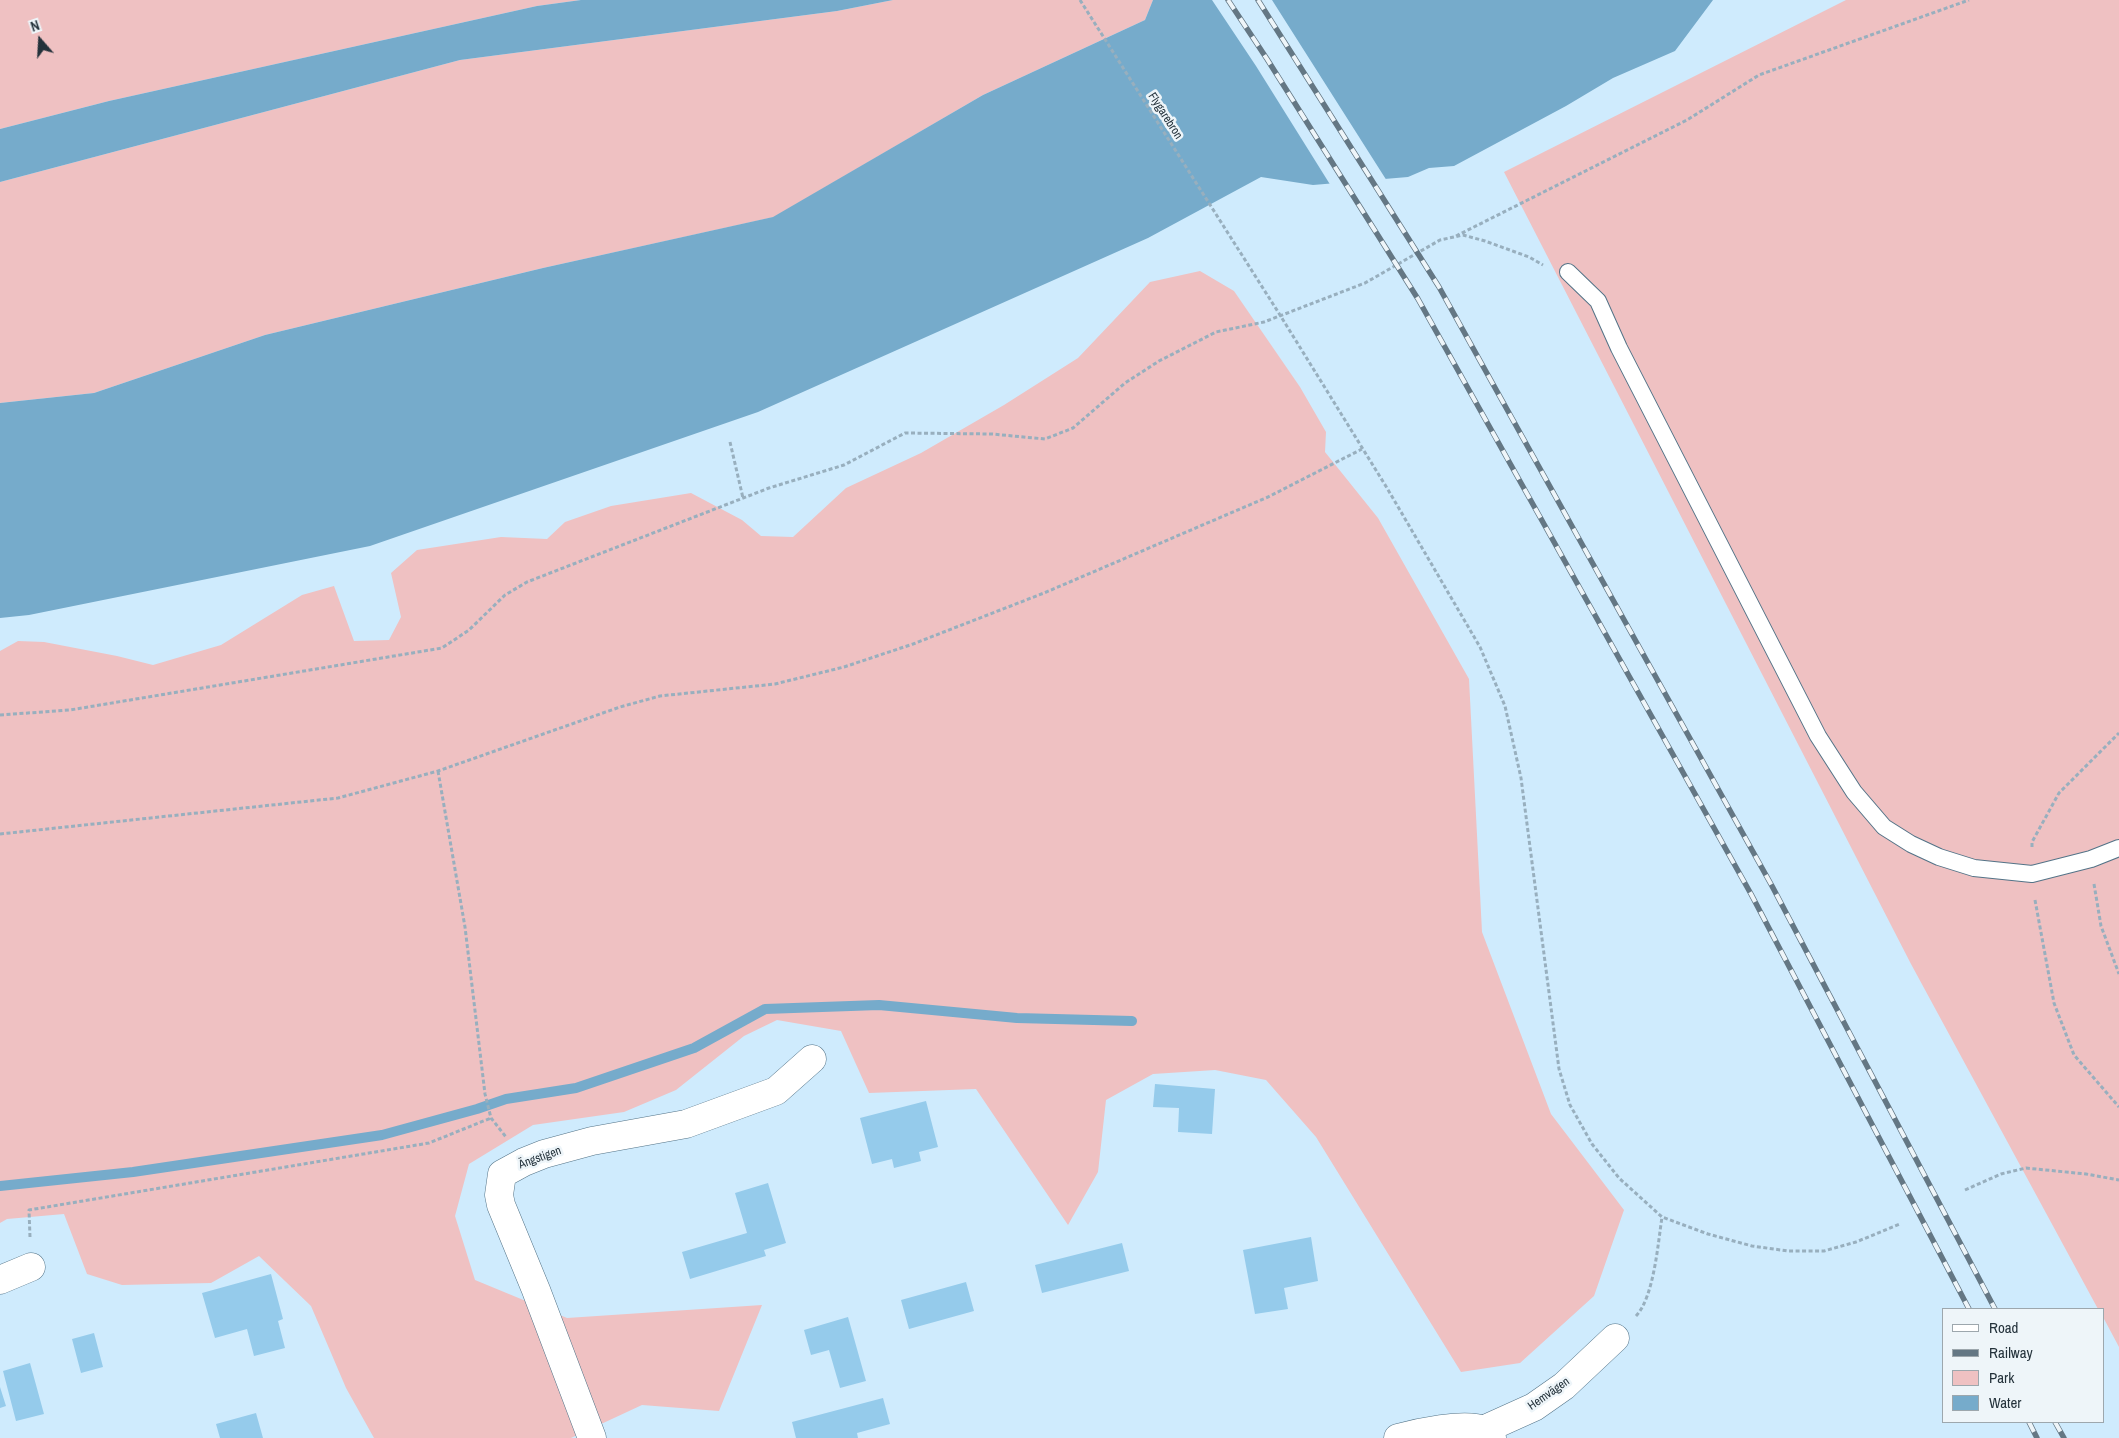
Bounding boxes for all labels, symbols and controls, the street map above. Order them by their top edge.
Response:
north arrow [15,15,65,65]
text: N [28,16,42,36]
street label: Flygarebron [1145,90,1185,142]
street label: Ängstigen [517,1144,563,1172]
legend [1942,1308,2104,1423]
text: Road [1989,1317,2018,1338]
text: Railway [1989,1342,2033,1363]
text: Park [1989,1367,2014,1388]
street label: Hemvägen [1525,1374,1573,1414]
text: Water [1989,1392,2021,1413]

